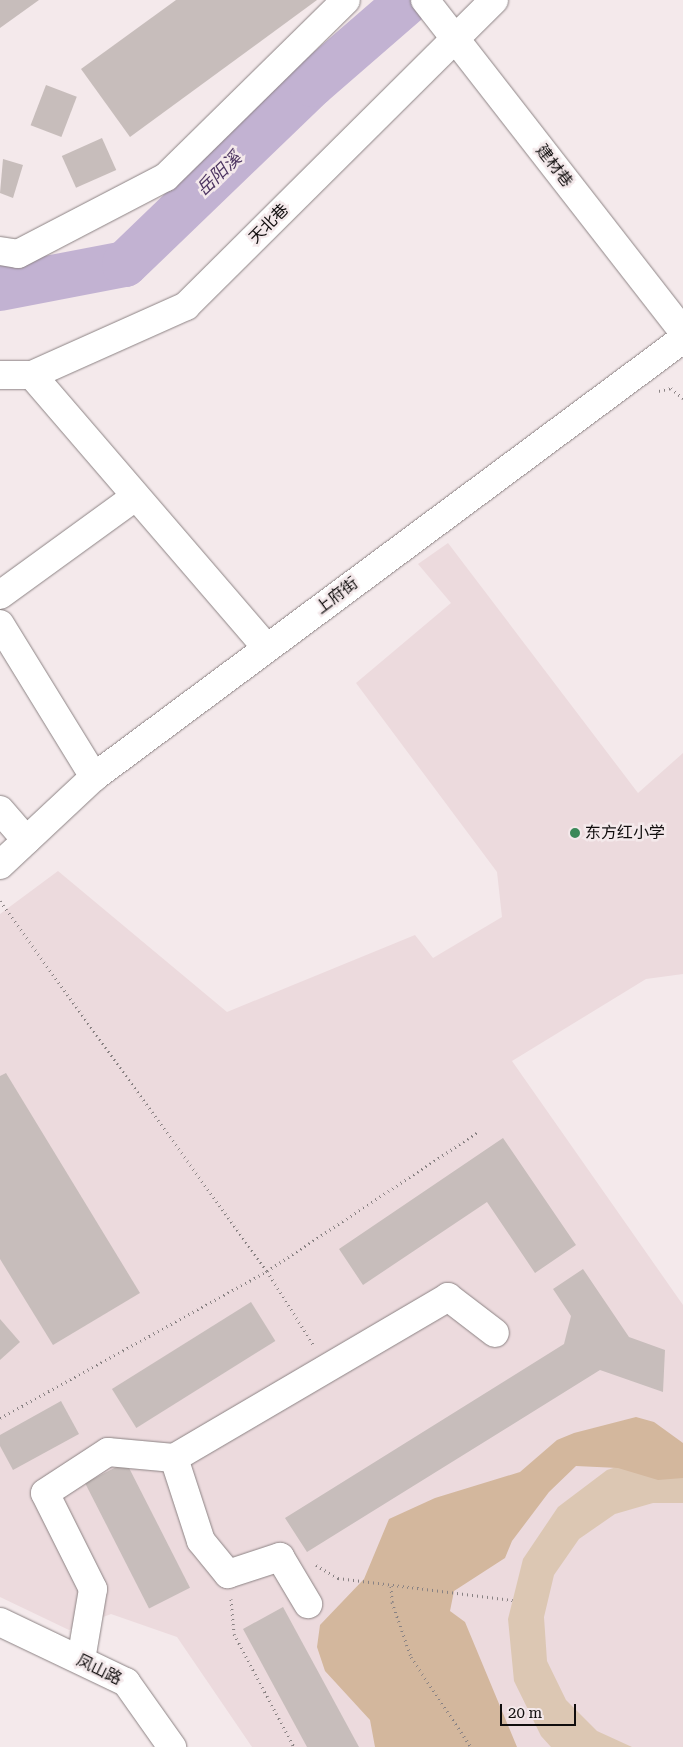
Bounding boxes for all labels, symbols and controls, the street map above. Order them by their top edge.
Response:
street label: 建材巷 [532,141,576,191]
water label: 岳阳溪 [192,147,246,201]
street label: 天北巷 [245,200,293,248]
street label: 上府街 [312,574,362,618]
place label: 东方红小学 [585,823,665,843]
marker: 东方红小学 [569,827,581,839]
street label: 凤山路 [73,1651,125,1689]
scale bar [503,1694,579,1726]
text: 20 m [508,1704,542,1722]

